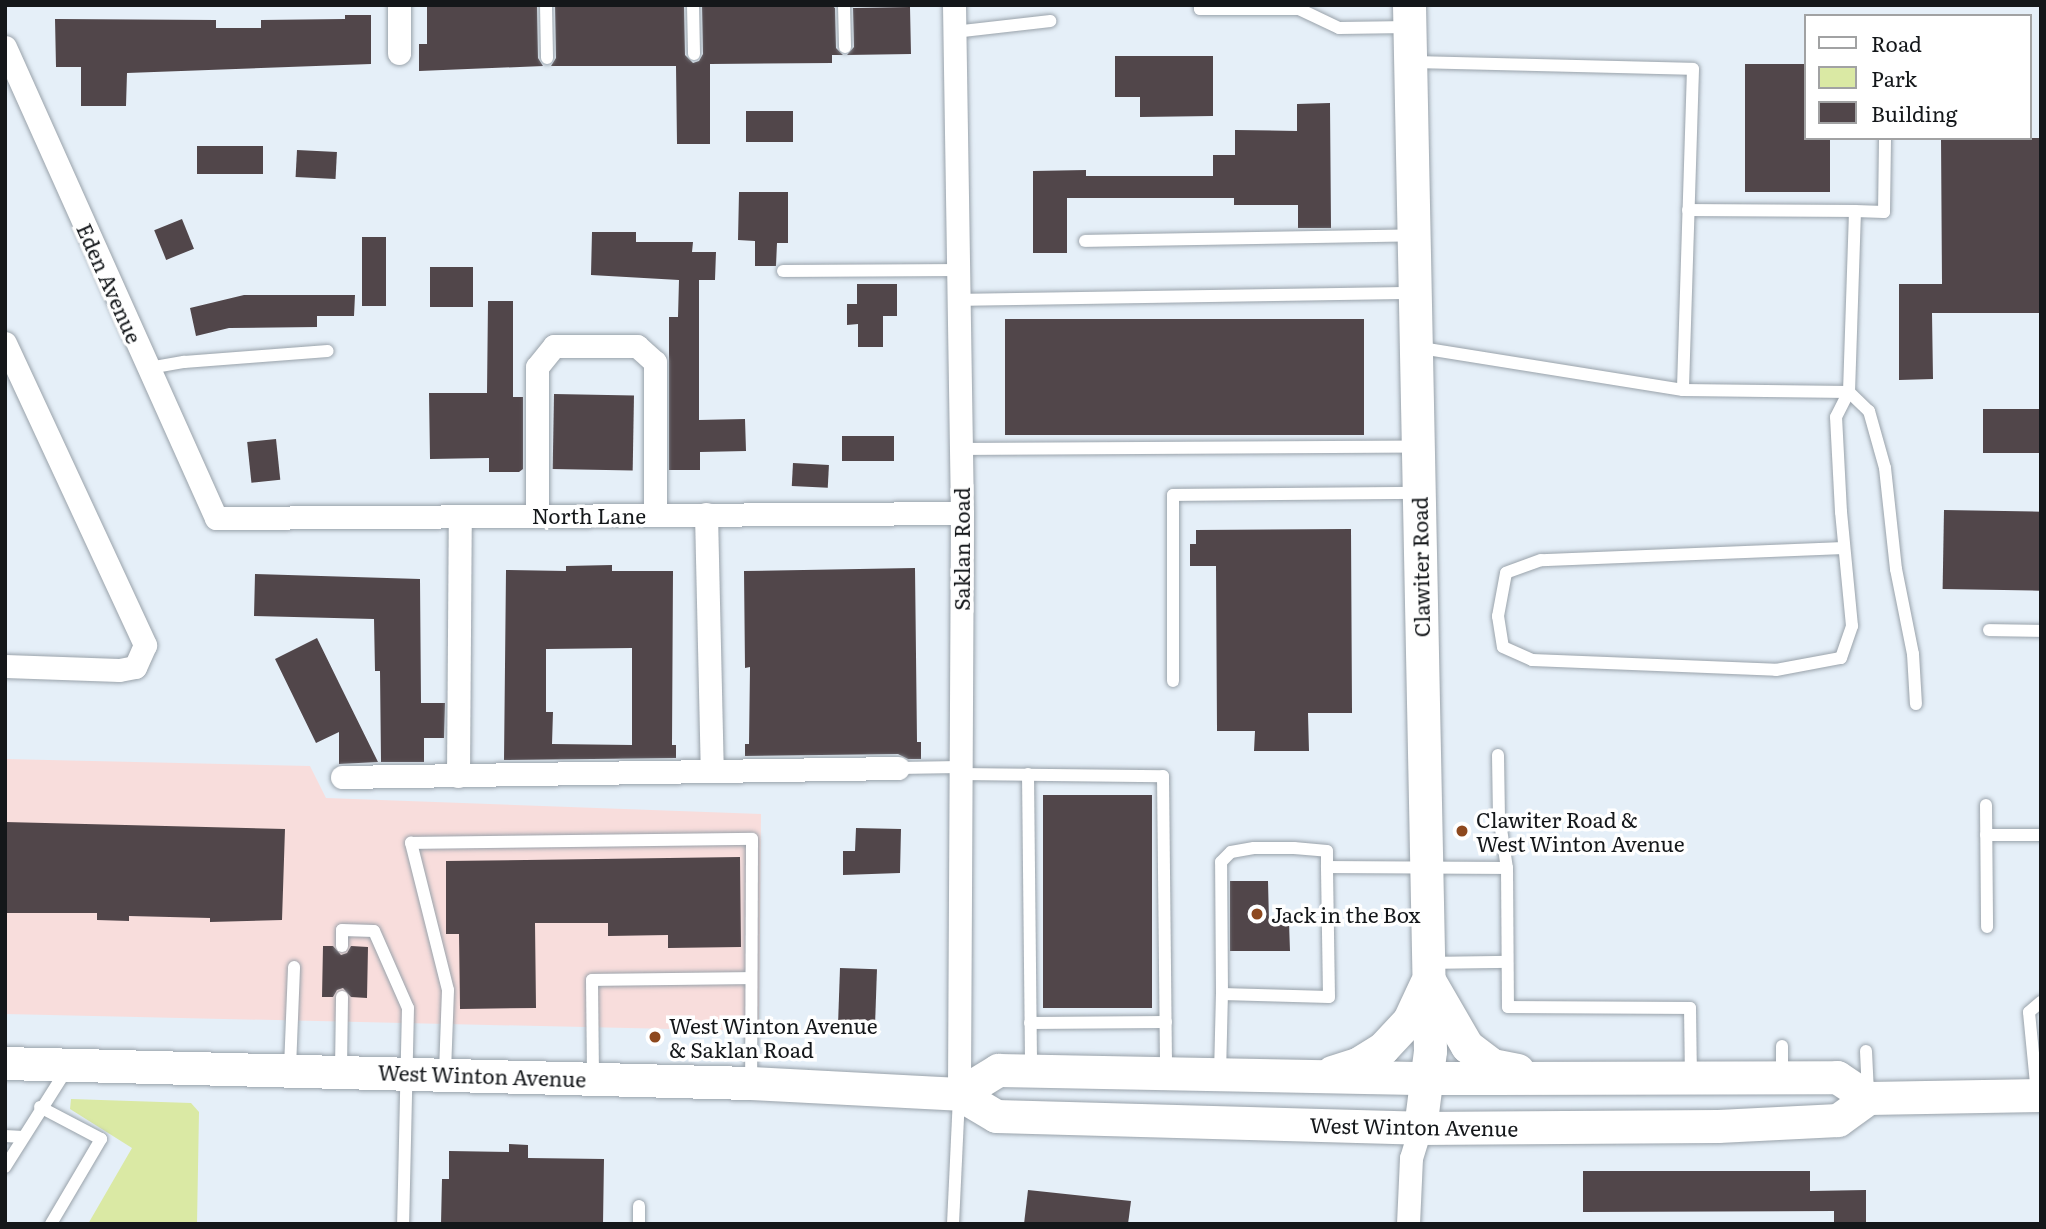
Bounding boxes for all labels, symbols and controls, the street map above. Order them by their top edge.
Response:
legend [1804,14,2032,140]
text: Road [1871,27,1922,58]
text: Park [1871,62,1917,93]
text: Building [1871,97,1957,128]
street label: Eden Avenue [72,219,148,347]
street label: Saklan Road [948,487,974,611]
street label: Clawiter Road [1406,496,1434,638]
street label: North Lane [532,502,646,528]
place label: Clawiter Road & West Winton Avenue [1476,806,1685,856]
marker: Clawiter Road & West Winton Avenue [1454,823,1470,839]
place label: Jack in the Box [1271,901,1420,927]
marker: Jack in the Box [1249,906,1265,922]
place label: West Winton Avenue & Saklan Road [669,1012,878,1062]
marker: West Winton Avenue & Saklan Road [647,1029,663,1045]
street label: West Winton Avenue [377,1059,587,1091]
street label: West Winton Avenue [1309,1112,1519,1140]

